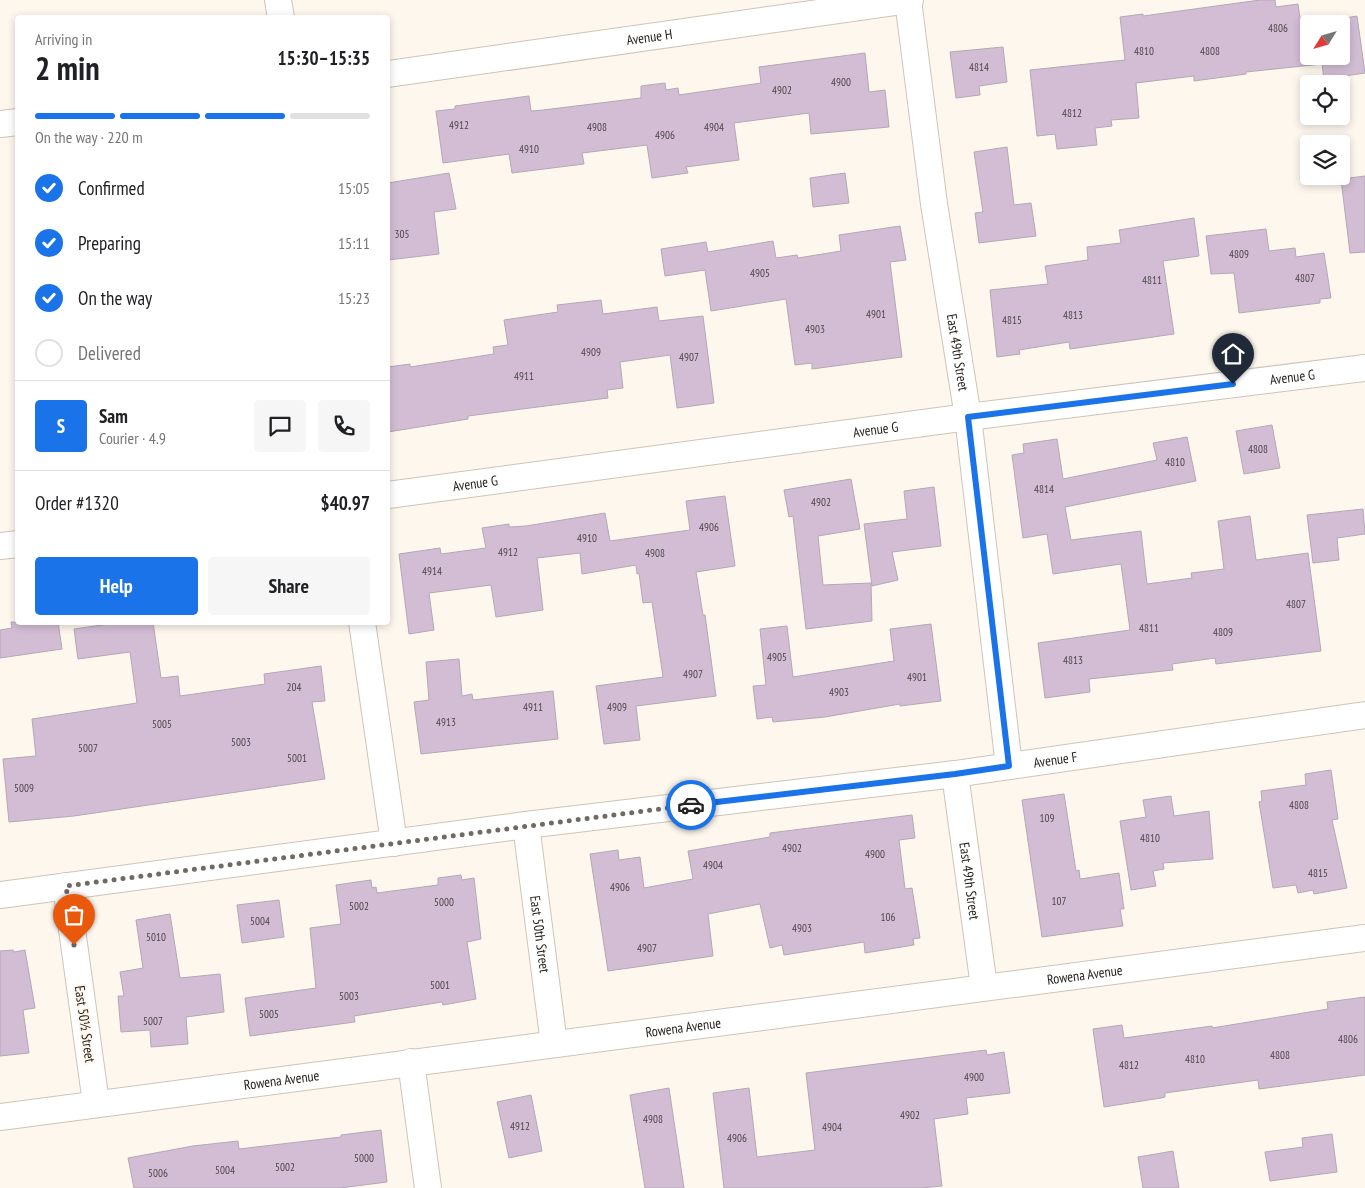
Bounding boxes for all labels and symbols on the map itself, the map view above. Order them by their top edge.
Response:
north arrow [1300,15,1350,65]
house number: 4806 [1268,21,1288,35]
street label: Avenue H [625,25,673,49]
house number: 4810 [1134,44,1154,58]
house number: 4808 [1200,44,1220,58]
house number: 4814 [969,60,989,74]
house number: 4900 [831,75,851,89]
house number: 4902 [772,83,792,97]
house number: 4812 [1062,106,1082,120]
house number: 4912 [449,118,469,132]
house number: 4908 [587,120,607,134]
house number: 4904 [704,120,724,134]
house number: 4906 [655,128,675,142]
house number: 4910 [519,142,539,156]
house number: 305 [395,227,409,241]
house number: 4809 [1229,247,1249,261]
house number: 4905 [750,266,770,280]
house number: 4807 [1295,271,1315,285]
house number: 4811 [1142,273,1162,287]
house number: 4901 [866,307,886,321]
house number: 4813 [1063,308,1083,322]
street label: East 49th Street [943,313,973,392]
house number: 4815 [1002,313,1022,327]
house number: 4903 [805,322,825,336]
pin [1212,333,1254,384]
house number: 4909 [581,345,601,359]
house number: 4907 [679,350,699,364]
street label: Avenue G [1269,365,1316,389]
house number: 4911 [514,369,534,383]
street label: Avenue G [852,417,899,441]
house number: 4808 [1248,442,1268,456]
house number: 4810 [1165,455,1185,469]
street label: Avenue G [452,471,499,495]
house number: 4814 [1034,482,1054,496]
house number: 4902 [811,495,831,509]
house number: 4906 [699,520,719,534]
house number: 4910 [577,531,597,545]
house number: 4912 [498,545,518,559]
house number: 4908 [645,546,665,560]
house number: 4914 [422,564,442,578]
house number: 4807 [1286,597,1306,611]
house number: 4811 [1139,621,1159,635]
house number: 4809 [1213,625,1233,639]
house number: 4905 [767,650,787,664]
house number: 4813 [1063,653,1083,667]
house number: 4907 [683,667,703,681]
house number: 4901 [907,670,927,684]
house number: 204 [287,680,301,694]
house number: 4903 [829,685,849,699]
house number: 4911 [523,700,543,714]
house number: 4909 [607,700,627,714]
house number: 4913 [436,715,456,729]
house number: 5005 [152,717,172,731]
house number: 5003 [231,735,251,749]
house number: 5007 [78,741,98,755]
street label: Avenue F [1032,747,1079,772]
house number: 5001 [287,751,307,765]
courier [666,780,716,830]
house number: 5009 [14,781,34,795]
house number: 4808 [1289,798,1309,812]
house number: 109 [1040,811,1054,825]
house number: 4810 [1140,831,1160,845]
house number: 4902 [782,841,802,855]
street label: East 49th Street [955,841,984,921]
house number: 4900 [865,847,885,861]
house number: 4904 [703,858,723,872]
house number: 4815 [1308,866,1328,880]
house number: 4906 [610,880,630,894]
pin [53,894,95,945]
street label: East 50th Street [526,894,554,974]
house number: 107 [1052,894,1066,908]
house number: 5000 [434,895,454,909]
house number: 5002 [349,899,369,913]
house number: 106 [881,910,895,924]
house number: 5004 [250,914,270,928]
house number: 4903 [792,921,812,935]
house number: 5010 [146,930,166,944]
house number: 4907 [637,941,657,955]
street label: Rowena Avenue [1046,961,1124,989]
house number: 5001 [430,978,450,992]
street label: East 50½ Street [71,984,99,1064]
house number: 5003 [339,989,359,1003]
house number: 5005 [259,1007,279,1021]
house number: 5007 [143,1014,163,1028]
street label: Rowena Avenue [644,1014,722,1041]
house number: 4806 [1338,1032,1358,1046]
house number: 4808 [1270,1048,1290,1062]
house number: 4810 [1185,1052,1205,1066]
house number: 4812 [1119,1058,1139,1072]
street label: Rowena Avenue [243,1066,321,1094]
house number: 4900 [964,1070,984,1084]
house number: 4902 [900,1108,920,1122]
house number: 4908 [643,1112,663,1126]
house number: 4912 [510,1119,530,1133]
house number: 4904 [822,1120,842,1134]
house number: 4906 [727,1131,747,1145]
house number: 5000 [354,1151,374,1165]
house number: 5002 [275,1160,295,1174]
house number: 5004 [215,1163,235,1177]
house number: 5006 [148,1166,168,1180]

